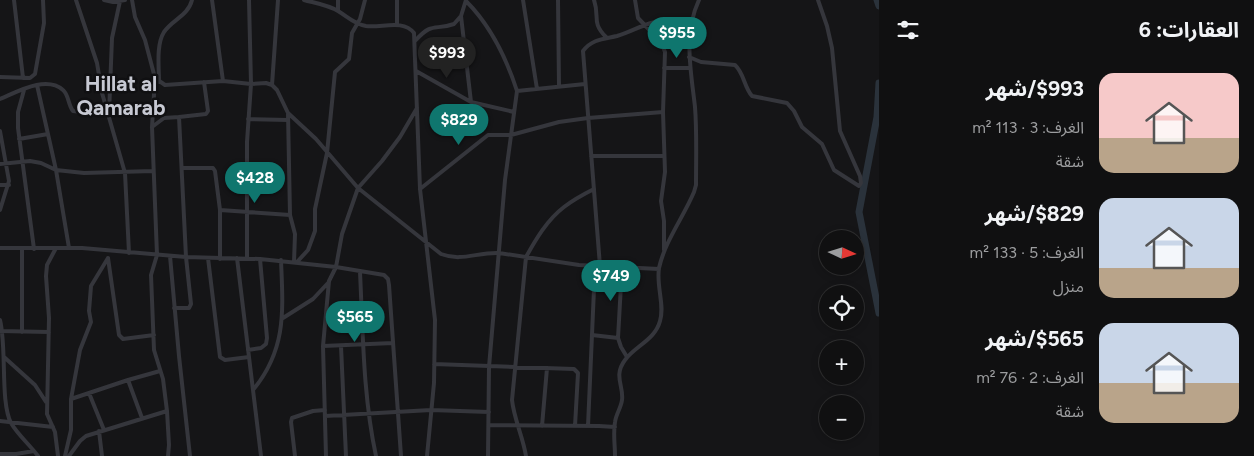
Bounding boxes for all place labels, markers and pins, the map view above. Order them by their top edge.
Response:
pin: $955 [647,17,707,59]
pin: $993 [417,36,477,79]
pin: $829 [429,104,489,146]
pin: $428 [225,162,285,204]
pin: $749 [581,260,641,302]
pin: $565 [325,300,385,343]

